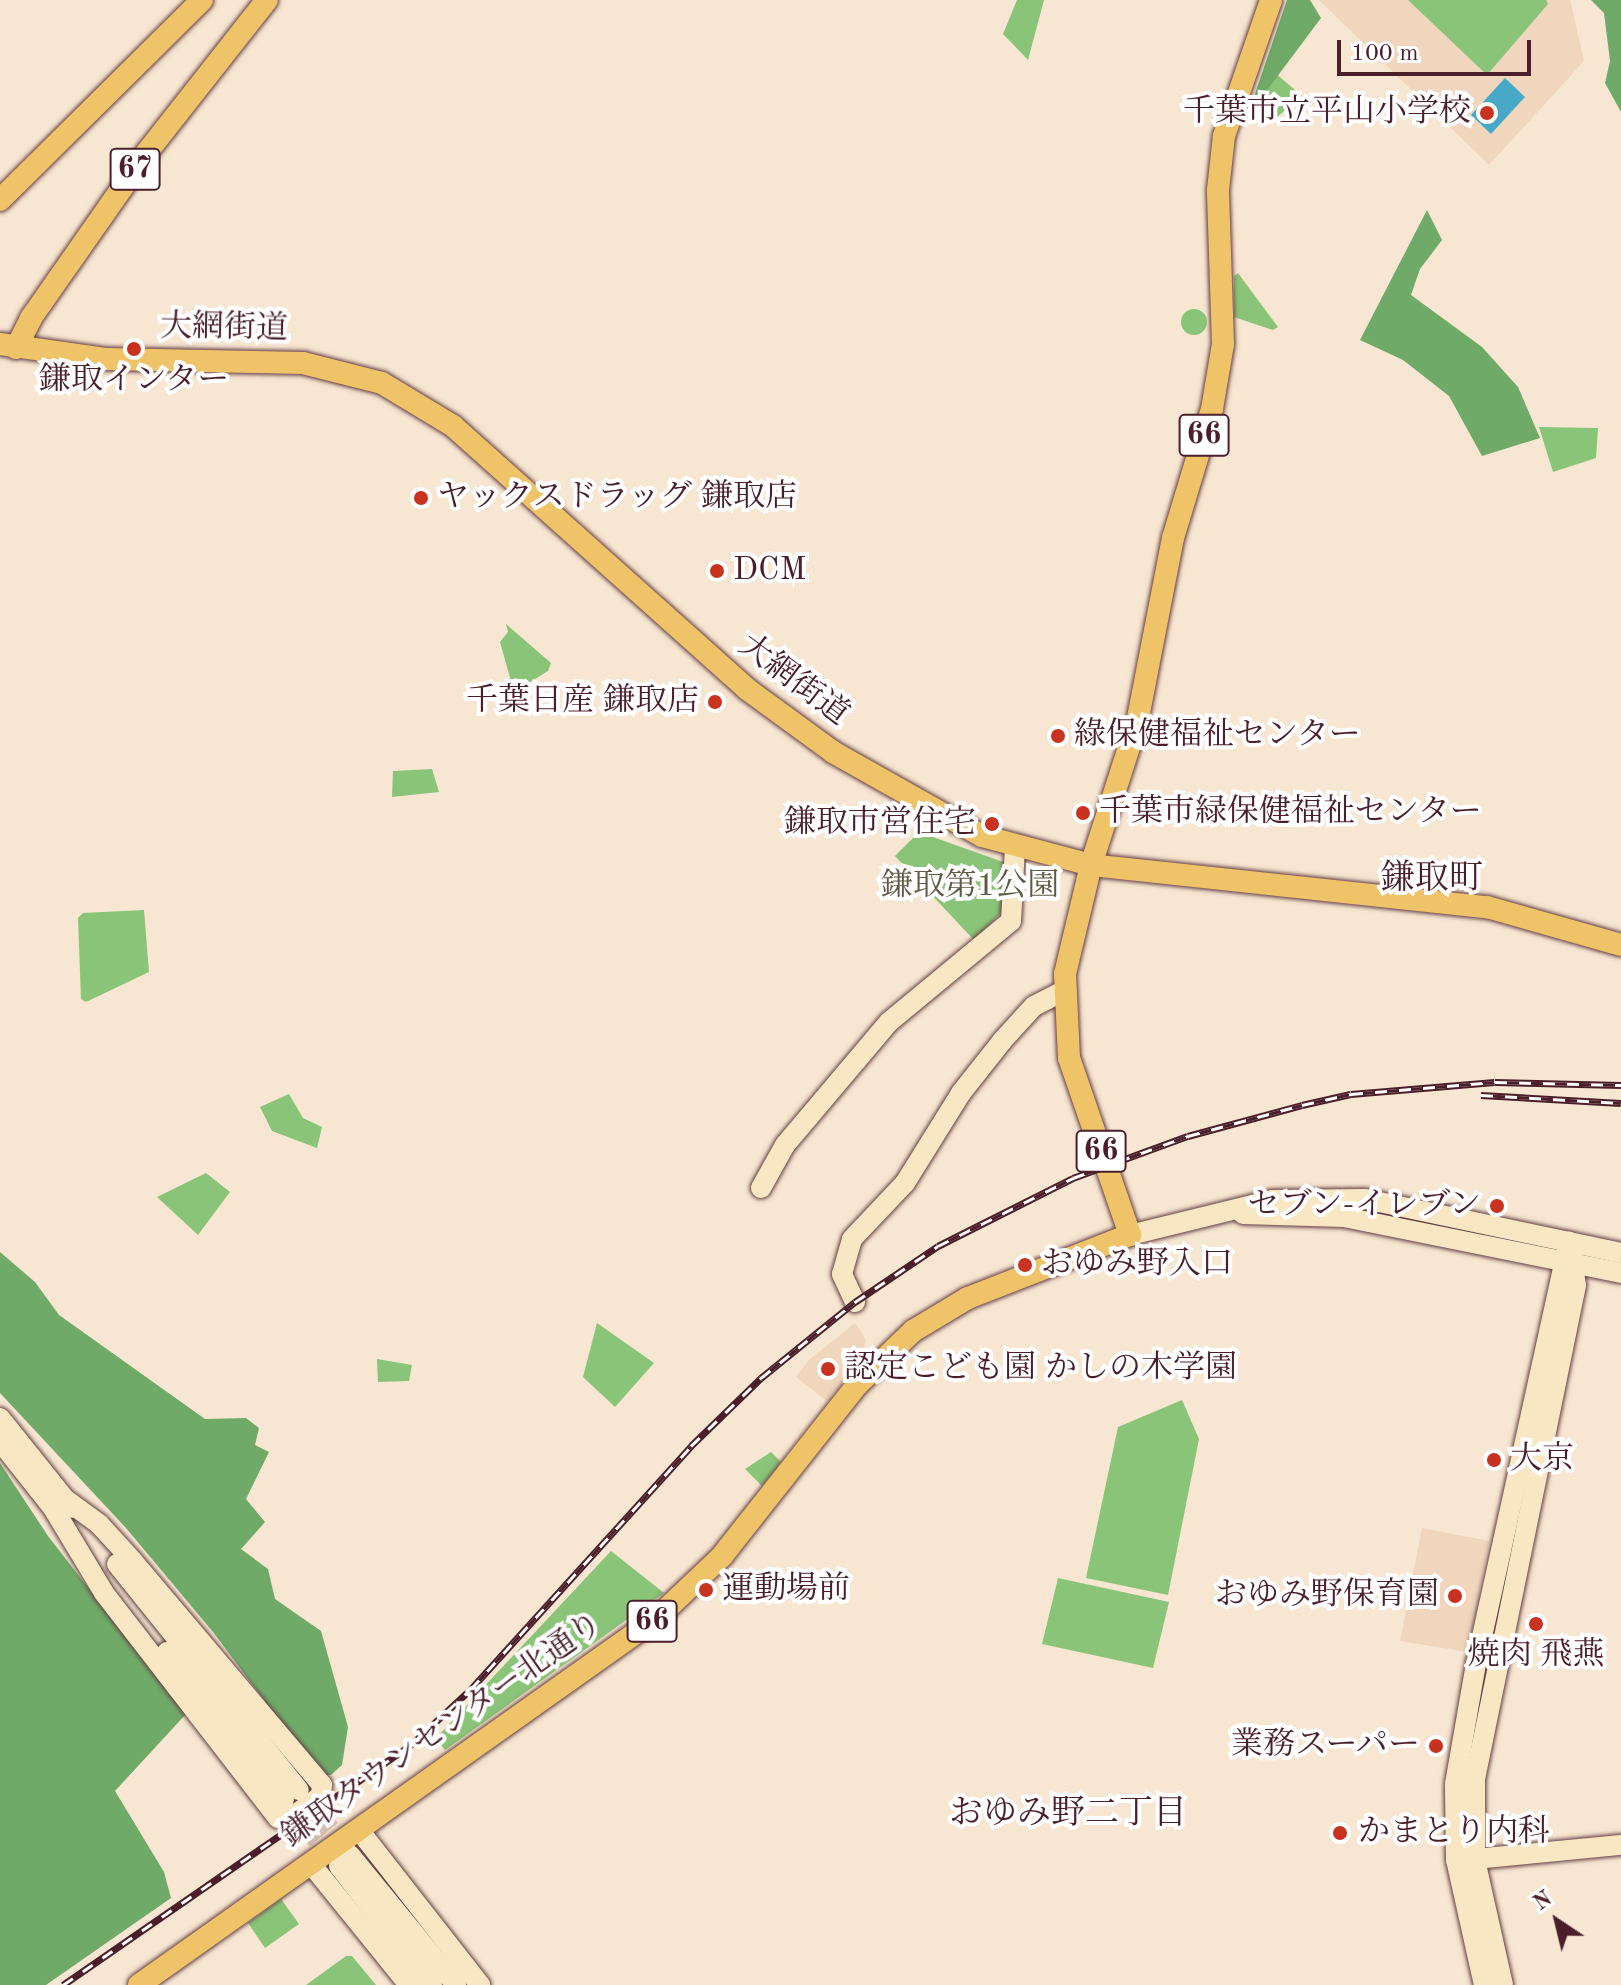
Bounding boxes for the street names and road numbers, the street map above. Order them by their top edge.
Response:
road number: 67 [109,143,161,195]
street label: 大網街道 [160,309,288,349]
road number: 66 [1178,409,1230,461]
street label: 大網街道 [730,627,856,735]
road number: 66 [1075,1125,1127,1177]
road number: 66 [626,1595,678,1647]
street label: 鎌取タウンセンター北通り [275,1605,611,1857]

